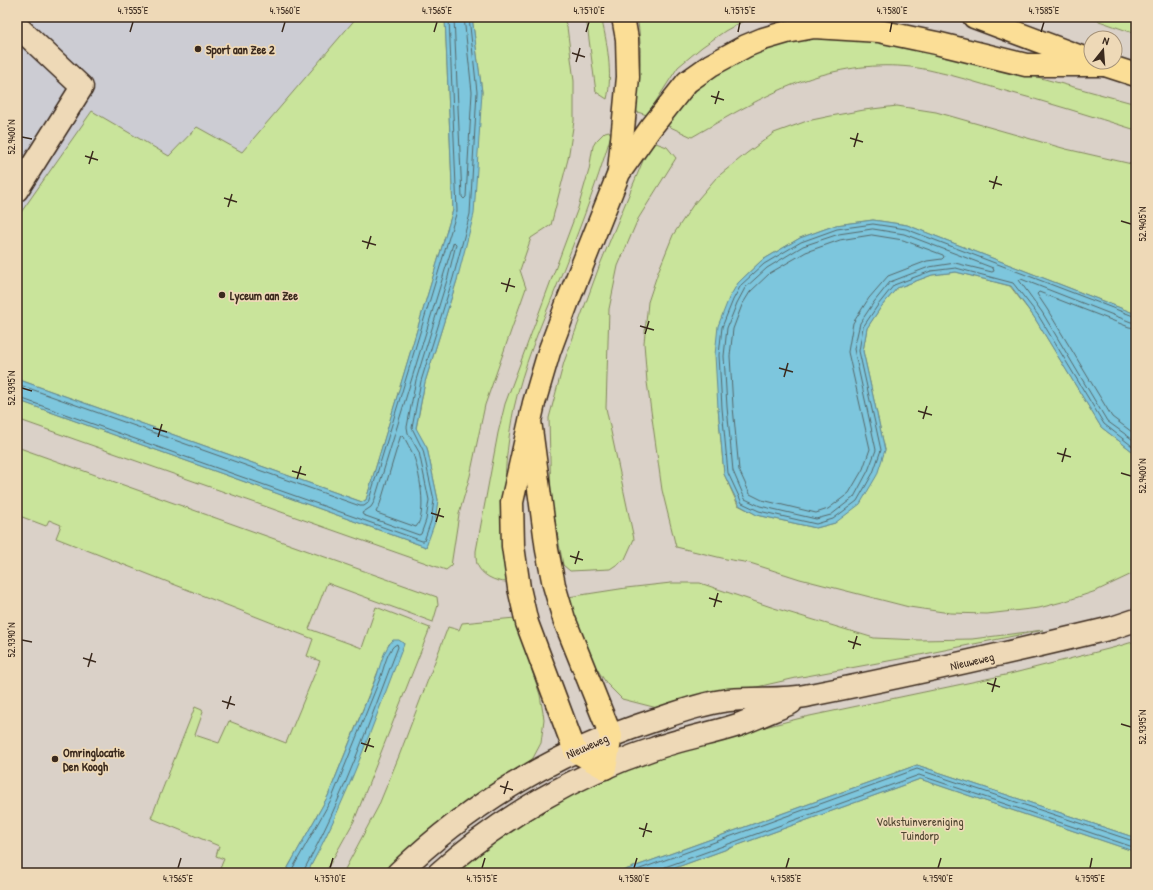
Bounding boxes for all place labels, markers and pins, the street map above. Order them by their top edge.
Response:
place label: Sport aan Zee 2 [206,41,275,59]
marker: Sport aan Zee 2 [193,44,203,54]
place label: Lyceum aan Zee [230,287,298,305]
marker: Lyceum aan Zee [217,290,227,300]
place label: Omringlocatie Den Koogh [63,744,125,776]
marker: Omringlocatie Den Koogh [50,754,60,764]

